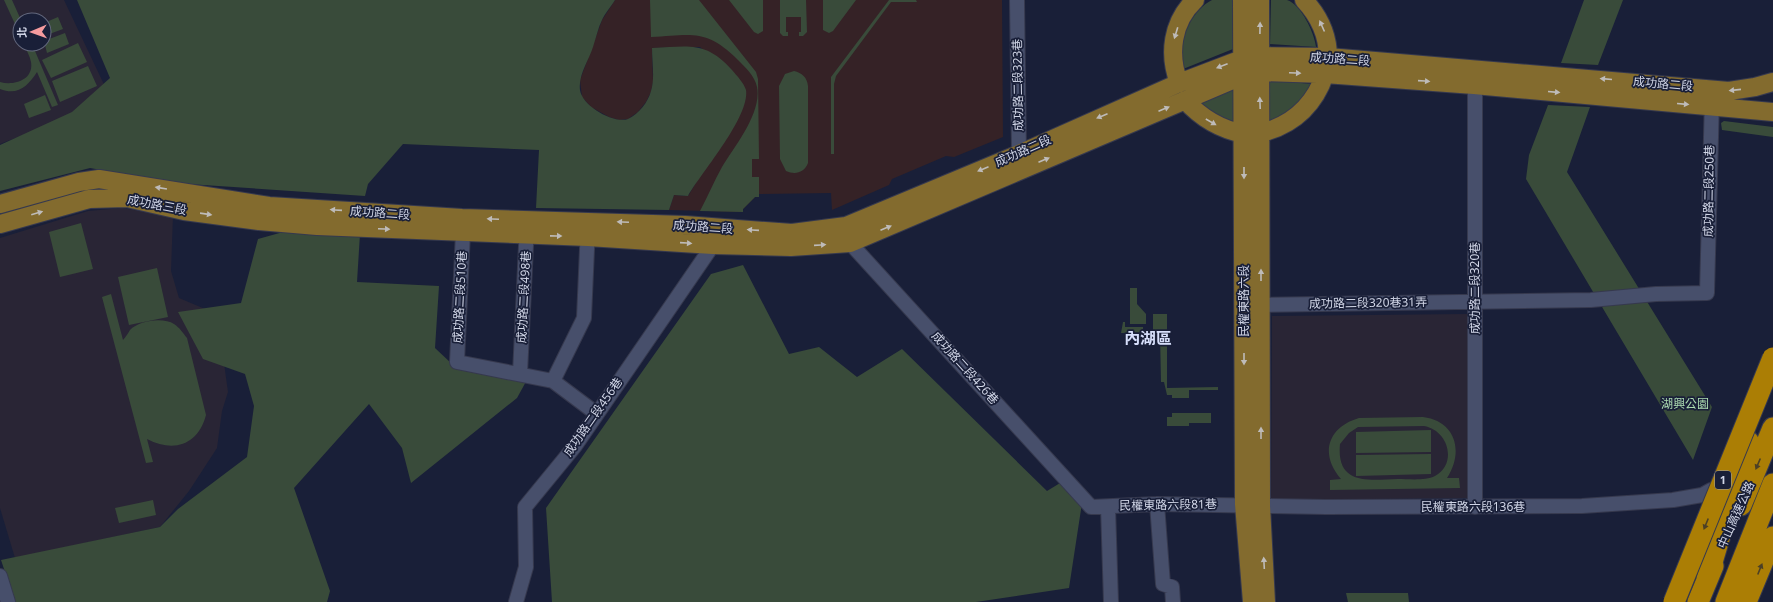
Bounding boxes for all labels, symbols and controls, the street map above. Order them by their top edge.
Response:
north arrow [12,12,52,52]
one-way arrow [1319,20,1325,32]
one-way arrow [1257,21,1263,34]
text: 北 [14,27,29,38]
one-way arrow [1173,28,1179,40]
street label: 成功路二段323巷 [1008,39,1027,131]
street label: 成功路二段 [1310,48,1371,69]
one-way arrow [1216,64,1228,70]
one-way arrow [1289,70,1301,77]
street label: 成功路二段 [1632,72,1694,95]
one-way arrow [1600,76,1612,82]
one-way arrow [1418,78,1430,85]
one-way arrow [1729,86,1741,93]
one-way arrow [1548,89,1560,96]
one-way arrow [1257,96,1263,109]
one-way arrow [1677,100,1689,107]
one-way arrow [1158,106,1170,112]
one-way arrow [1096,113,1108,119]
one-way arrow [1205,119,1217,126]
street label: 成功路二段 [992,131,1054,171]
street label: 成功路二段250巷 [1699,145,1718,237]
one-way arrow [1039,157,1050,163]
one-way arrow [977,166,989,172]
one-way arrow [1241,167,1247,180]
one-way arrow [155,185,168,191]
street label: 成功路三段 [126,190,188,219]
street label: 成功路二段 [350,202,411,223]
one-way arrow [329,207,342,213]
one-way arrow [32,210,44,216]
one-way arrow [200,211,212,217]
one-way arrow [486,216,499,222]
street label: 成功路二段 [673,216,734,237]
one-way arrow [617,219,629,226]
one-way arrow [881,224,893,230]
one-way arrow [378,225,390,232]
one-way arrow [747,227,759,234]
one-way arrow [550,233,563,239]
one-way arrow [680,240,692,247]
one-way arrow [814,242,827,249]
street label: 成功路二段320巷 [1466,242,1483,334]
street label: 成功路二段510巷 [449,250,470,344]
street label: 成功路二段498巷 [513,250,534,344]
street label: 民權東路六段 [1235,265,1252,337]
one-way arrow [1258,268,1264,281]
street label: 成功路二段320巷31弄 [1309,293,1427,312]
district label: 內湖區 [1124,327,1172,349]
street label: 成功路二段426巷 [928,328,1003,408]
one-way arrow [1241,353,1247,366]
street label: 成功路二段456巷 [559,374,626,460]
park label: 湖興公園 [1661,395,1709,412]
one-way arrow [1258,426,1264,439]
one-way arrow [1755,459,1761,470]
road number: 1 [1715,471,1731,489]
street label: 中山高速公路 [1713,478,1758,551]
street label: 民權東路六段81巷 [1119,495,1217,514]
street label: 民權東路六段136巷 [1421,498,1525,515]
one-way arrow [1702,518,1708,530]
one-way arrow [1260,557,1267,569]
one-way arrow [1757,563,1763,575]

